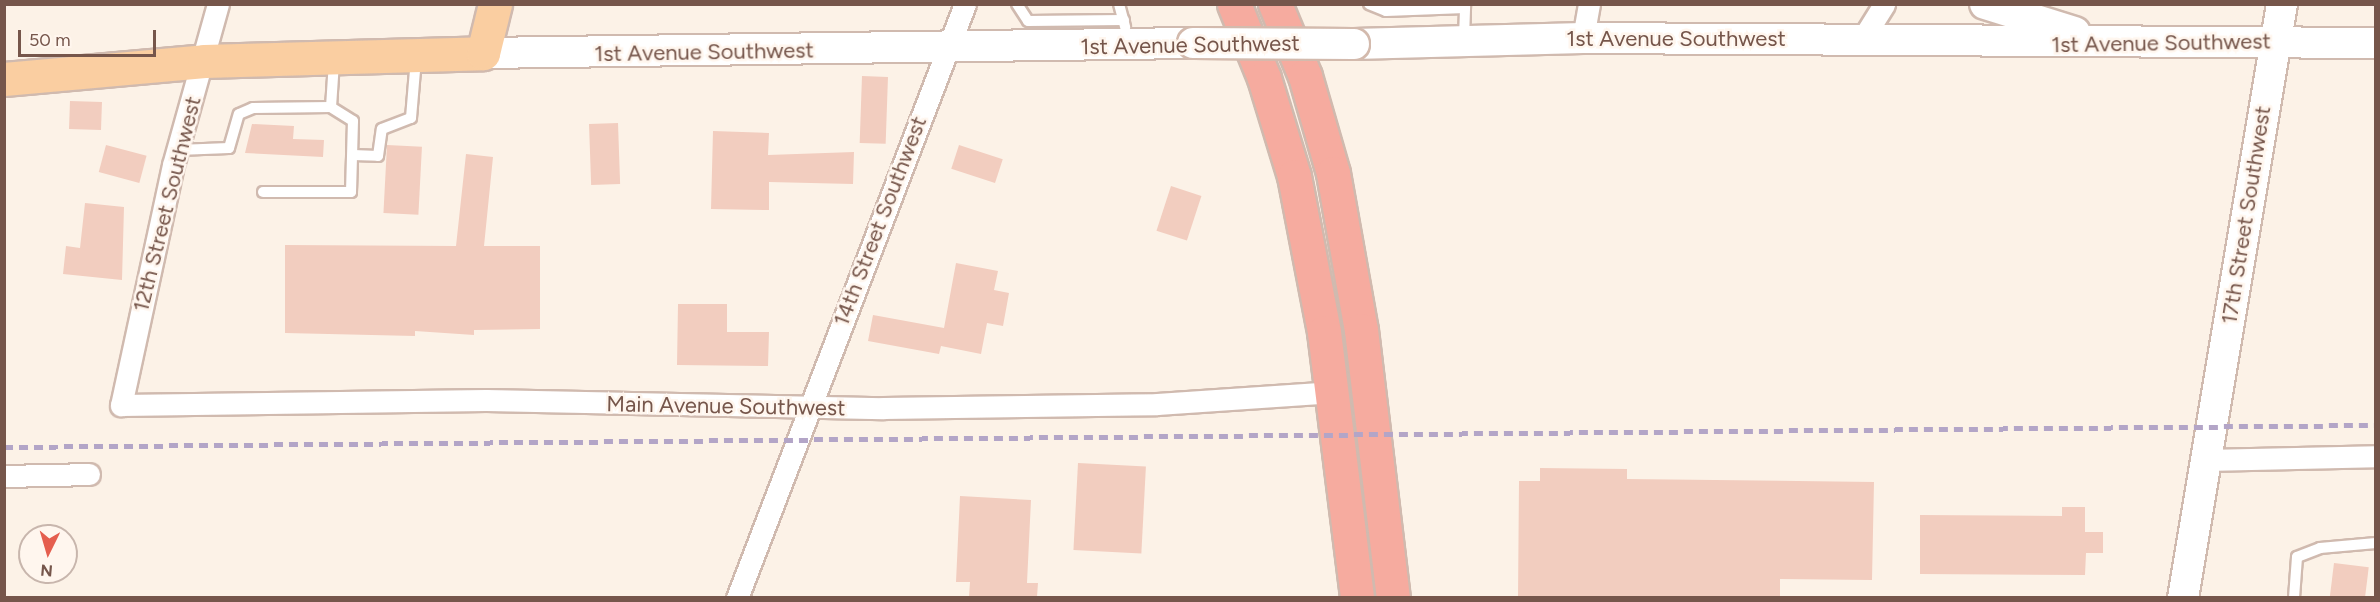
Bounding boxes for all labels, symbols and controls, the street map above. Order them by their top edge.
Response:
scale bar [21,18,159,56]
street label: 1st Avenue Southwest [1566,26,1786,52]
street label: 1st Avenue Southwest [2051,28,2271,58]
text: 50 m [29,29,71,51]
street label: 1st Avenue Southwest [1080,30,1300,60]
street label: 1st Avenue Southwest [594,37,814,67]
street label: 12th Street Southwest [127,94,207,314]
street label: 17th Street Southwest [2216,104,2276,326]
street label: 14th Street Southwest [828,112,932,330]
street label: Main Avenue Southwest [606,391,846,421]
north arrow [18,524,78,584]
text: N [40,560,54,580]

